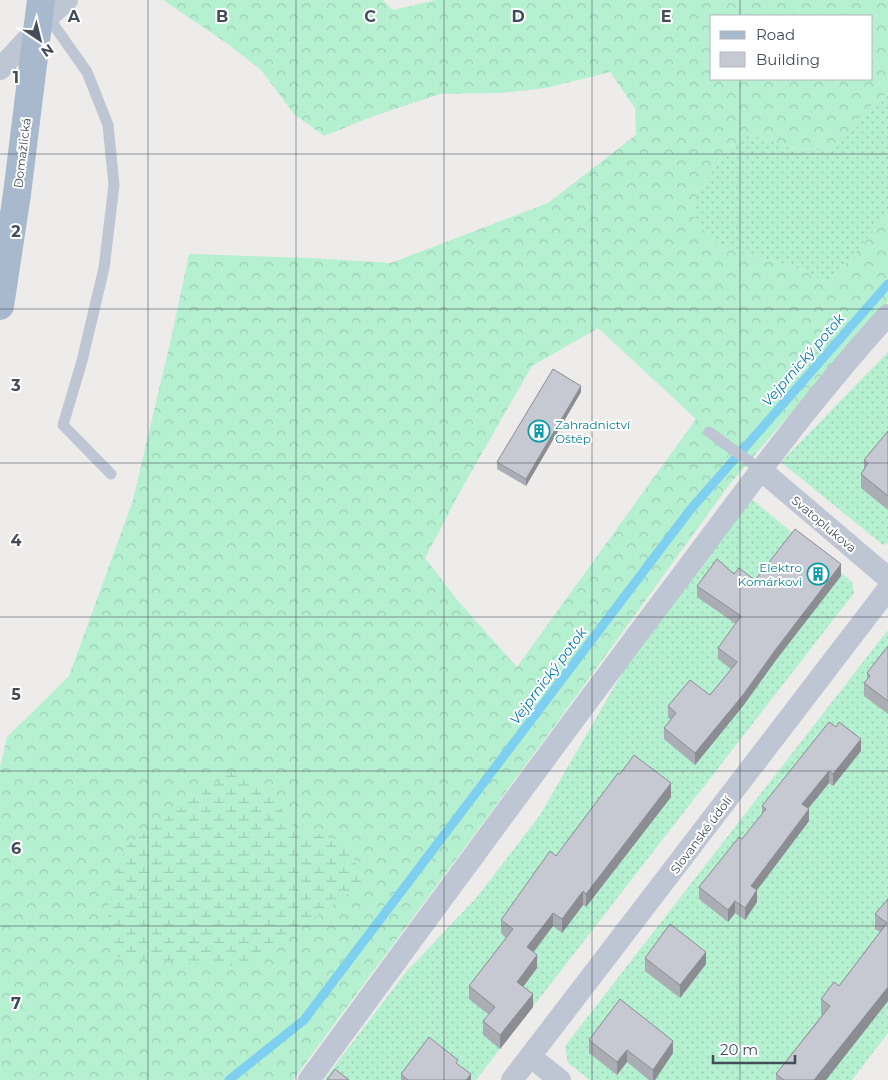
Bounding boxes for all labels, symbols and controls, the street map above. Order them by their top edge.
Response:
text: A [67,7,81,26]
text: B [216,7,228,26]
text: C [364,7,376,26]
text: D [511,7,525,26]
text: E [661,7,671,26]
north arrow [15,15,65,65]
legend [710,15,873,80]
text: Road [756,25,795,44]
text: N [38,40,57,61]
text: Building [756,50,820,69]
text: 1 [13,68,19,87]
street label: Domažlická [10,117,34,189]
text: 2 [11,222,21,241]
water label: Vejprnický potok [758,309,849,410]
text: 3 [10,376,21,395]
place label: Zahradnictví Oštěp [555,417,631,446]
building icon: Zahradnictví Oštěp [527,419,551,443]
street label: Svatoplukova [789,493,859,555]
text: 4 [10,531,22,550]
place label: Elektro Komárkovi [738,560,802,589]
building icon: Elektro Komárkovi [806,562,830,586]
water label: Vejprnický potok [506,623,591,728]
text: 5 [11,685,21,704]
street label: Slovanské údolí [667,793,735,877]
text: 6 [11,839,21,858]
text: 7 [11,994,21,1013]
scale bar [713,1032,796,1064]
text: 20 m [720,1040,758,1059]

